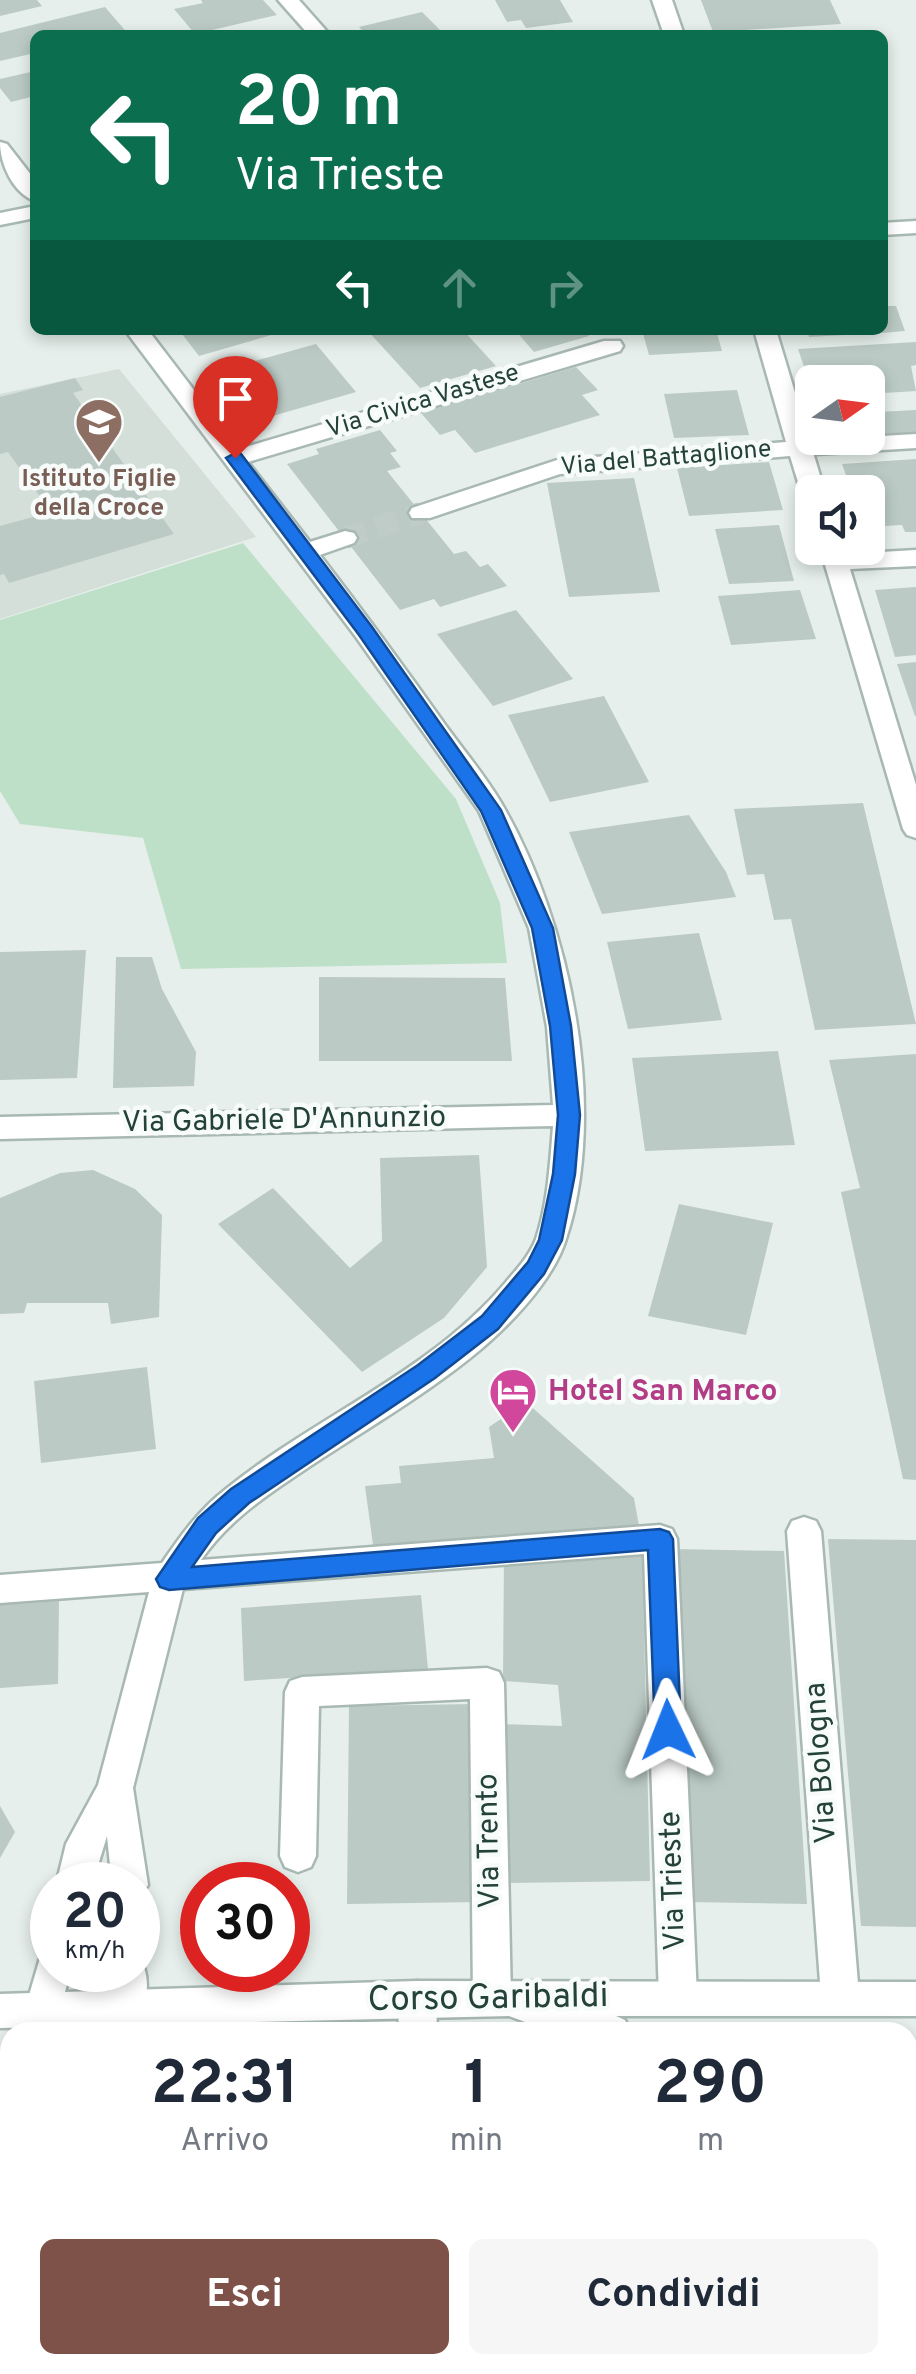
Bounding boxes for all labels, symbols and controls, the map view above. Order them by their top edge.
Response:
text: 20 m [235,62,403,151]
icon: left [70,70,200,200]
text: Via Trieste [235,149,444,206]
icon: left [327,260,382,315]
icon: ahead [432,260,487,315]
icon: right [537,260,592,315]
pin [193,356,278,459]
street label: Via Civica Vastese [323,357,523,447]
north arrow [795,365,885,455]
map controls [795,365,885,565]
icon: arrive [208,371,263,426]
school or university icon: Istituto Figlie della Croce [73,396,125,464]
street label: Via del Battaglione [559,434,773,484]
place label: Istituto Figlie della Croce [22,464,176,525]
button: sound [795,475,885,565]
street label: Via Gabriele D'Annunzio [121,1100,447,1142]
hotel icon: Hotel San Marco [487,1366,539,1434]
place label: Hotel San Marco [548,1374,778,1411]
position arrow [616,1678,720,1782]
street label: Via Bologna [798,1681,846,1845]
street label: Via Trento [470,1773,510,1909]
street label: Via Trieste [653,1811,695,1951]
speed limit sign: 30 [180,1862,310,1992]
text: 20 [63,1883,127,1946]
text: km/h [65,1936,125,1968]
street label: Corso Garibaldi [367,1975,609,2023]
text: 22:31 [151,2049,299,2125]
text: 1 [464,2049,488,2125]
text: 290 [654,2049,767,2125]
text: Arrivo [181,2122,269,2162]
text: min [450,2122,503,2162]
text: m [697,2122,724,2162]
button: Esci [40,2239,449,2354]
button: Condividi [469,2239,878,2354]

